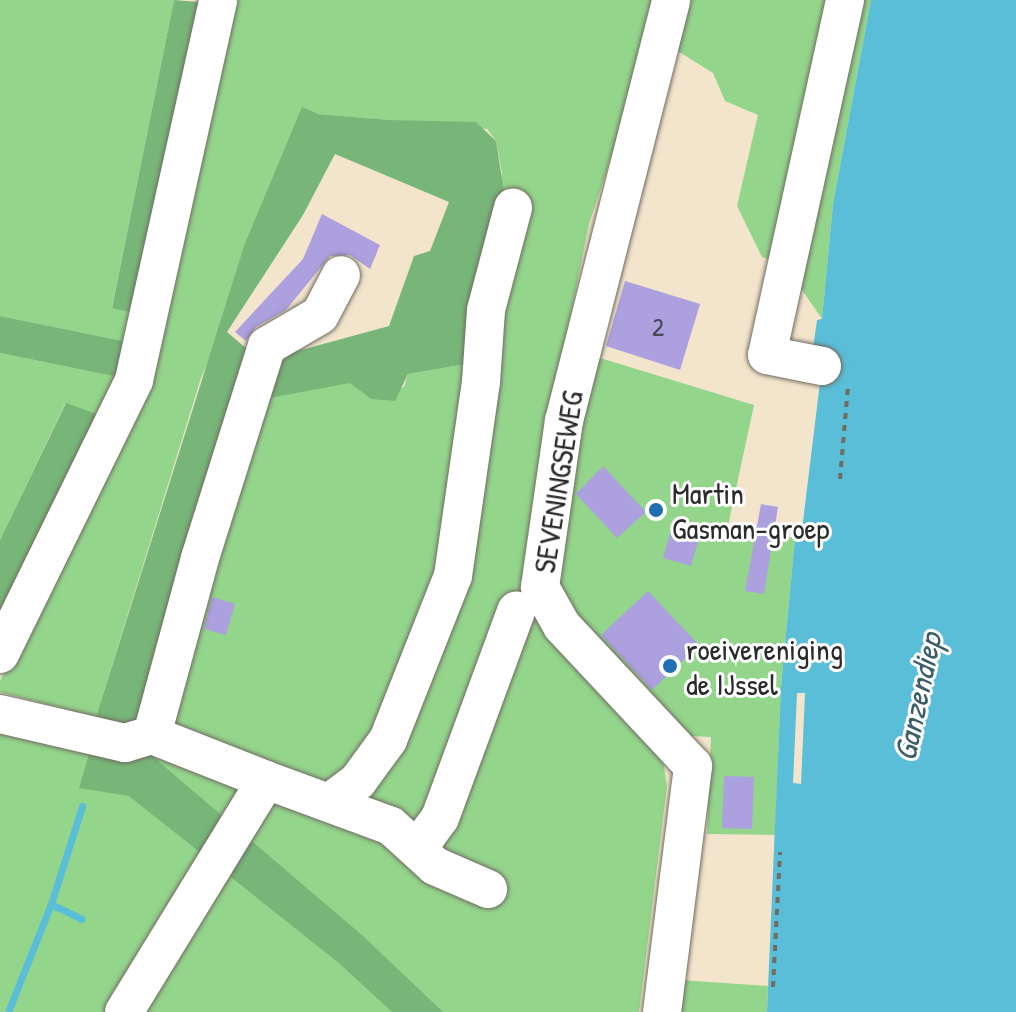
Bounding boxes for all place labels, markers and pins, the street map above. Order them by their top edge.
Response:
place label: Martin Gasman-groep [672,475,829,546]
marker: Martin Gasman-groep [647,501,665,519]
place label: roeivereniging de IJssel [686,631,843,702]
marker: roeivereniging de IJssel [661,657,679,675]

